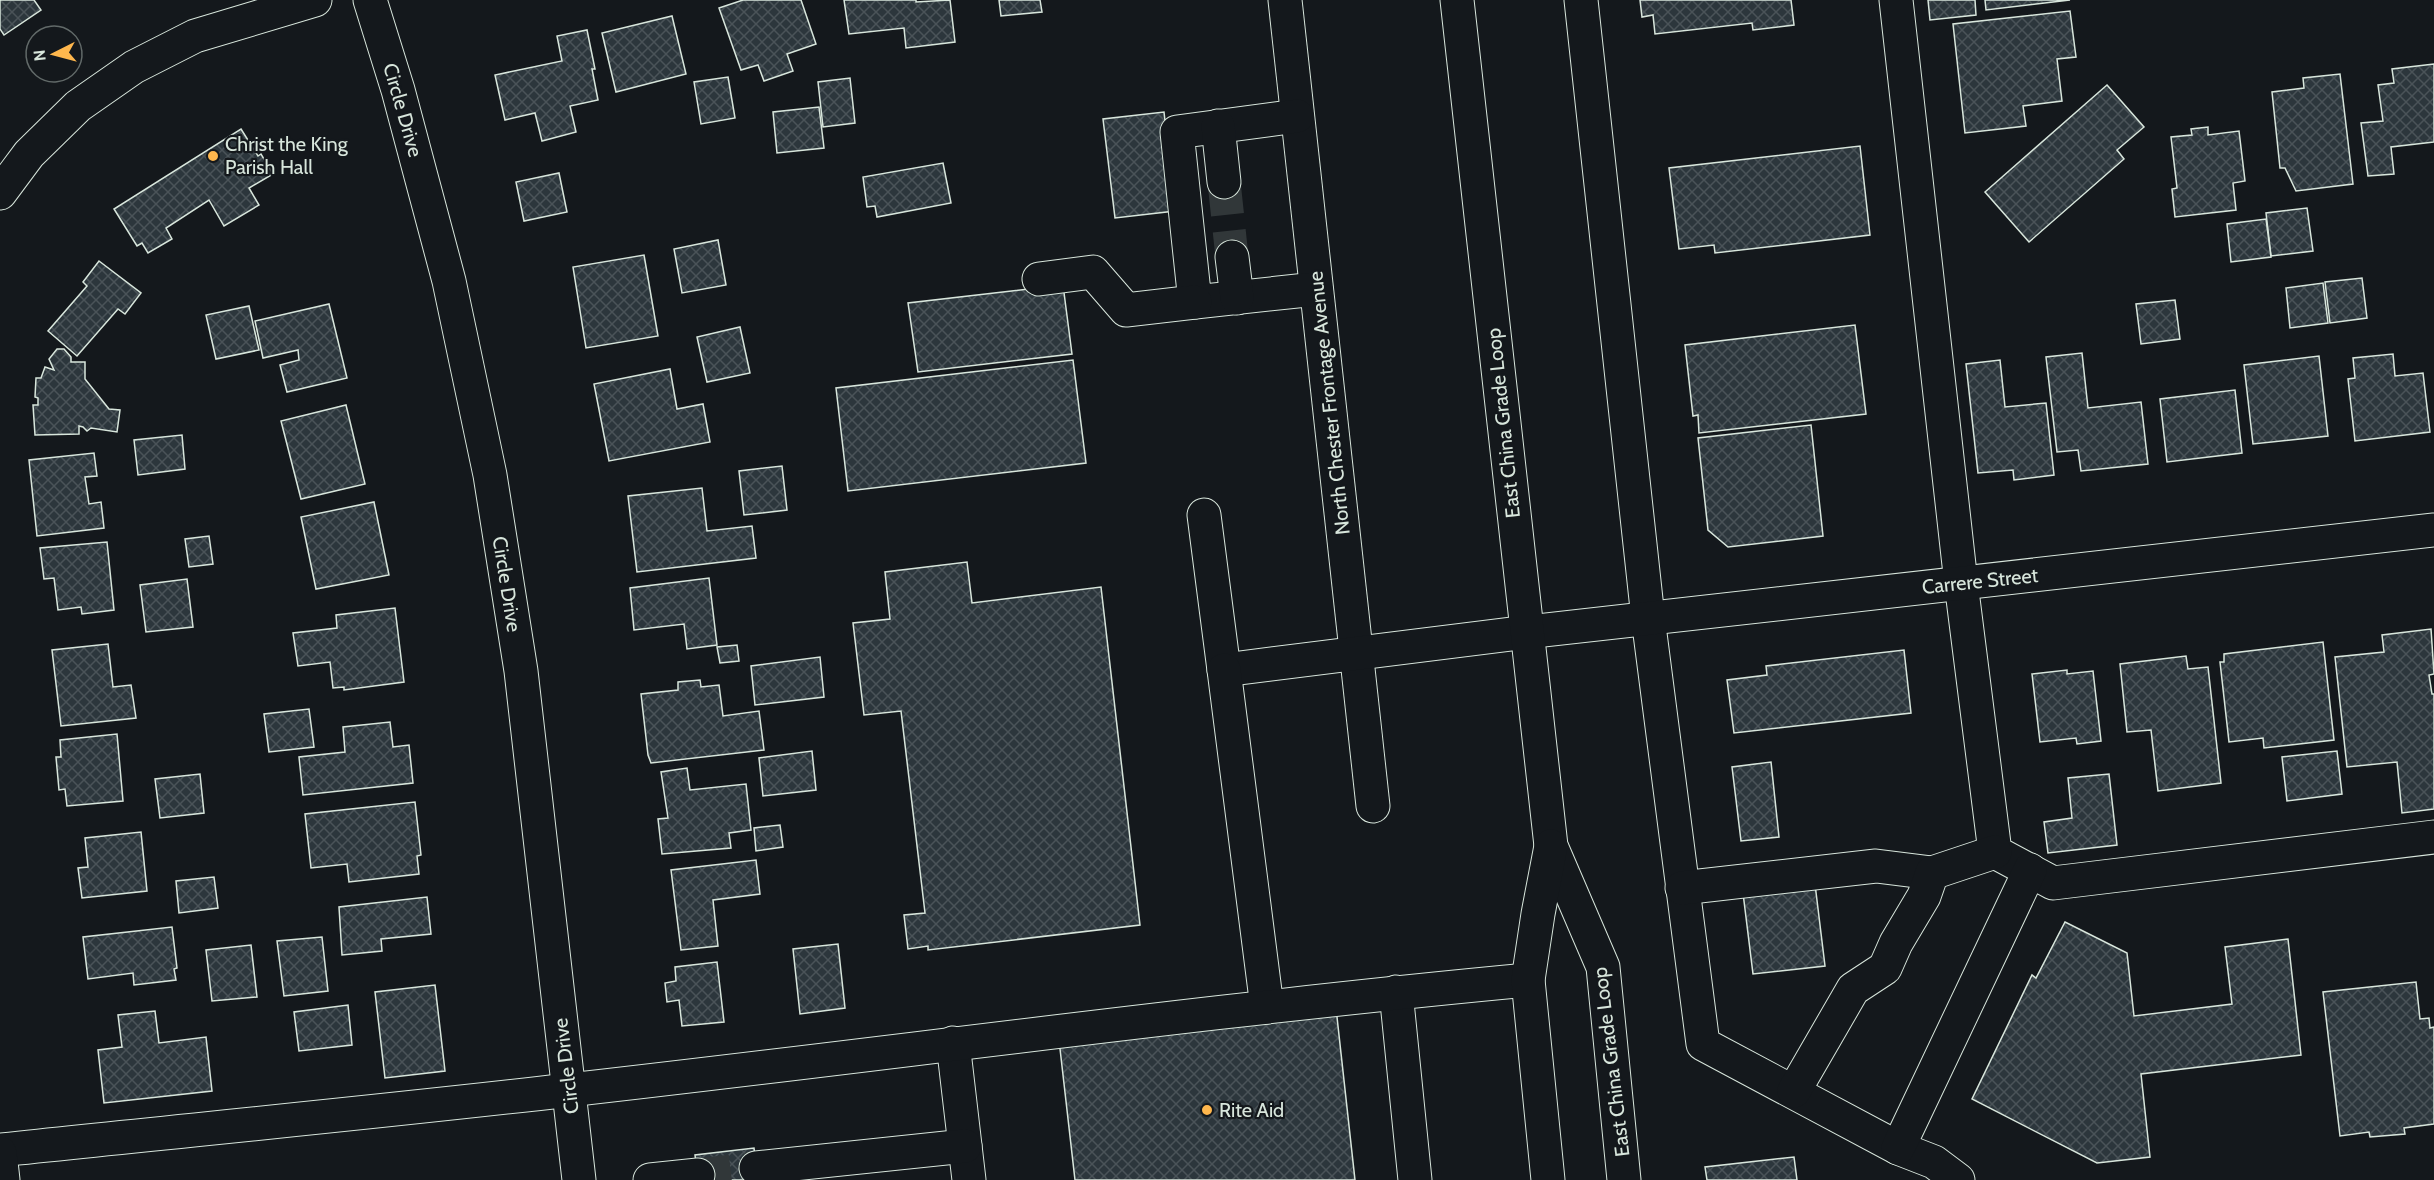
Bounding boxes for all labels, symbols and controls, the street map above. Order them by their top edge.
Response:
north arrow [24,24,84,84]
text: N [30,49,50,62]
street label: Circle Drive [378,60,428,160]
place label: Christ the King Parish Hall [225,132,349,179]
marker: Christ the King Parish Hall [206,149,220,163]
street label: North Chester Frontage Avenue [1303,270,1355,536]
street label: East China Grade Loop [1481,327,1525,519]
street label: Circle Drive [488,534,526,634]
street label: Carrere Street [1921,563,2040,599]
street label: East China Grade Loop [1587,966,1635,1158]
street label: Circle Drive [548,1017,584,1115]
place label: Rite Aid [1219,1098,1284,1122]
marker: Rite Aid [1200,1103,1214,1117]

